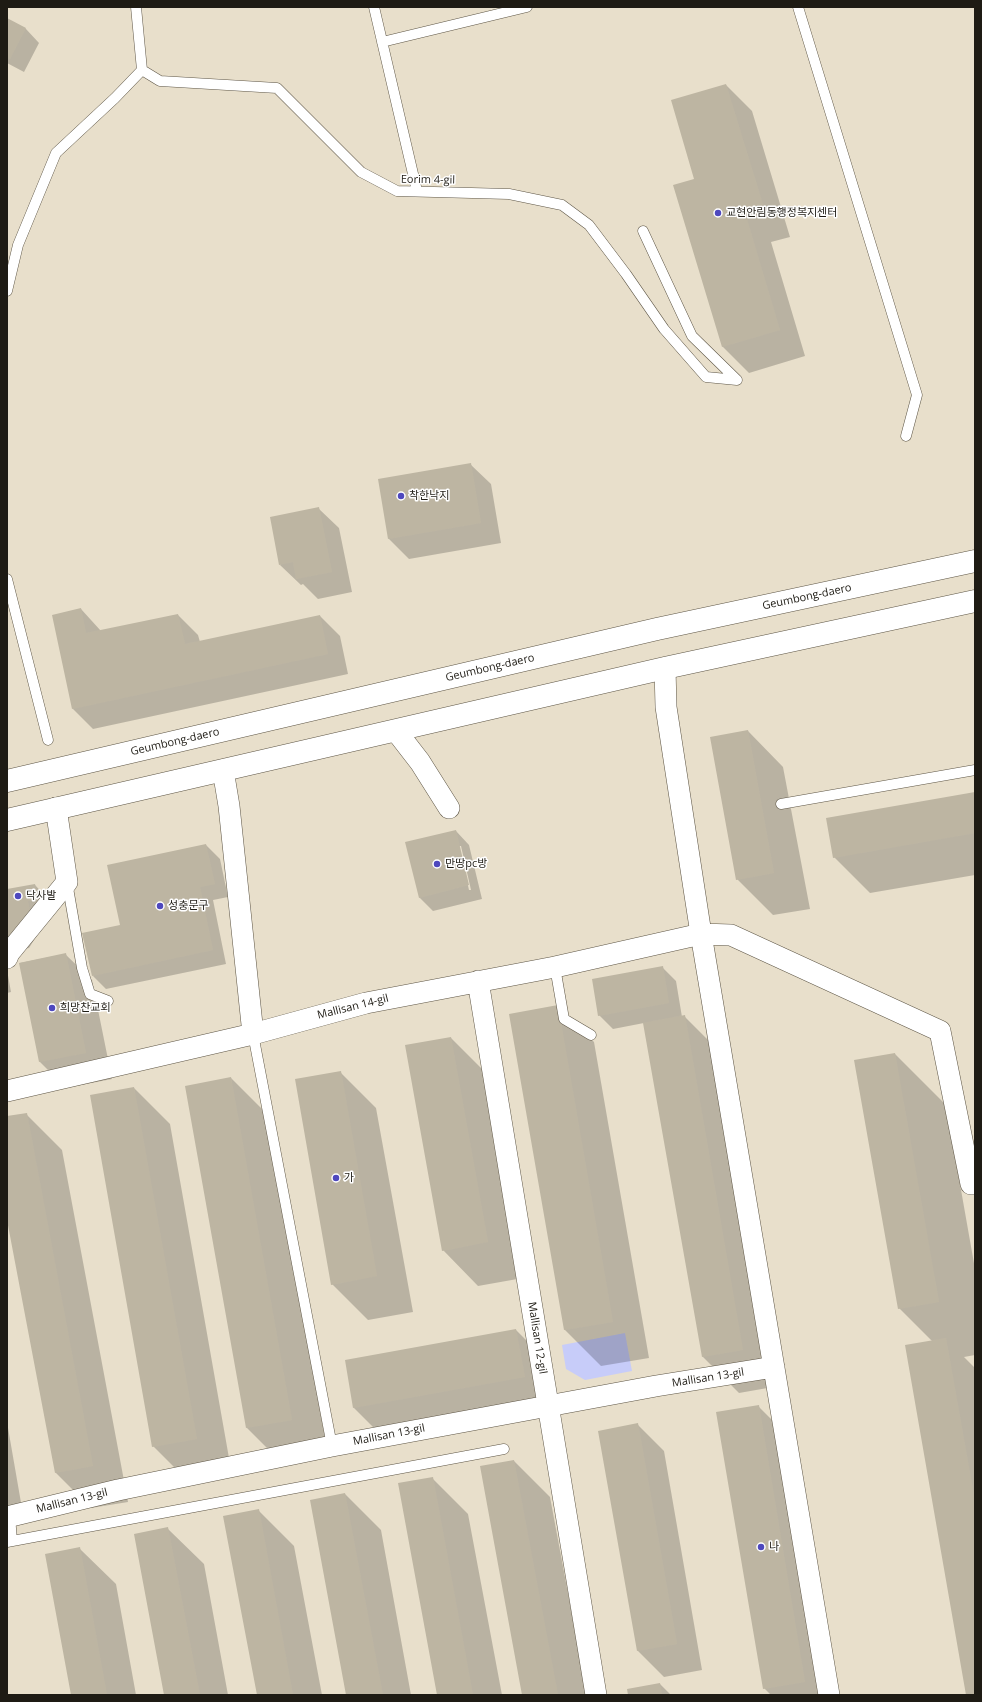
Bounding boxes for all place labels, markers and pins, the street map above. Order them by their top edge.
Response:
place label: 교현안림동행정복지센터 [726,206,837,220]
marker: 교현안림동행정복지센터 [713,208,723,218]
place label: 착한낙지 [409,489,449,503]
marker: 착한낙지 [396,491,406,501]
place label: 만땅pc방 [445,857,487,871]
marker: 만땅pc방 [432,859,442,869]
place label: 닥사발 [26,889,56,903]
marker: 닥사발 [13,891,23,901]
place label: 성충문구 [168,899,208,913]
marker: 성충문구 [155,901,165,911]
place label: 희망찬교회 [60,1001,111,1015]
marker: 희망찬교회 [47,1003,57,1013]
place label: 가 [344,1171,354,1185]
marker: 가 [331,1173,341,1183]
place label: 나 [769,1540,779,1554]
marker: 나 [756,1542,766,1552]

